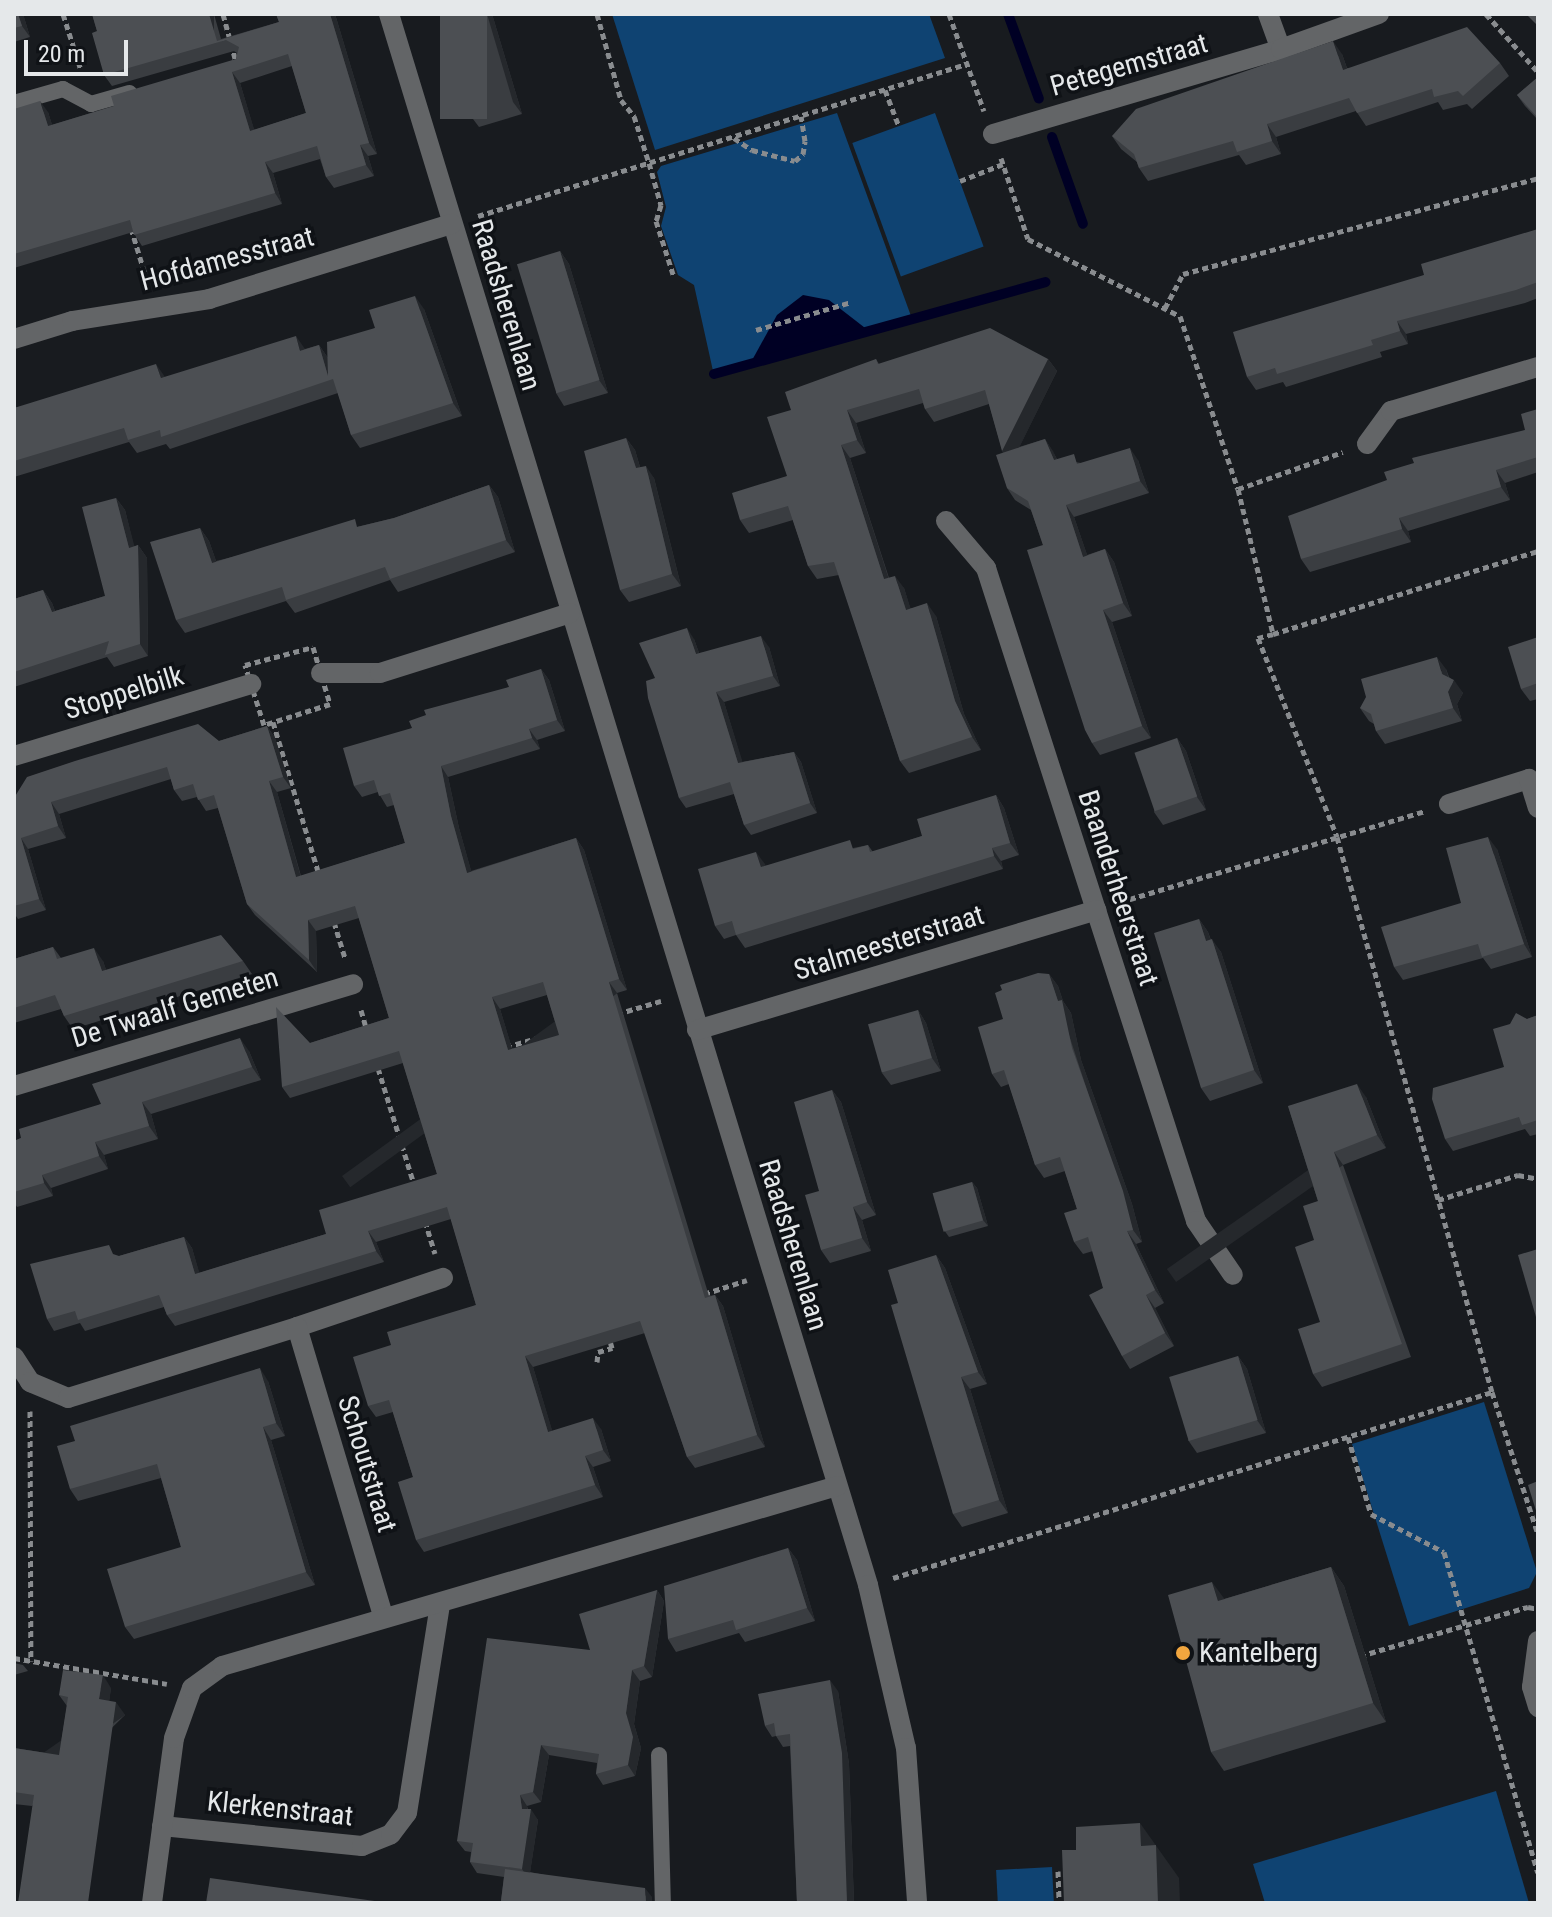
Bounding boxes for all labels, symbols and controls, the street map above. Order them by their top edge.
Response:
scale bar [28,24,132,74]
street label: Petegemstraat [1046,27,1212,103]
text: 20 m [38,40,85,68]
street label: Raadsherenlaan [464,216,548,394]
street label: Hofdamesstraat [137,220,317,298]
street label: Stoppelbilk [60,659,188,727]
street label: Baanderheerstraat [1071,786,1165,990]
street label: Stalmeesterstraat [790,898,988,988]
street label: De Twaalf Gemeten [67,961,283,1055]
street label: Raadsherenlaan [751,1156,835,1334]
street label: Schoutstraat [330,1392,404,1536]
place label: Kantelberg [1199,1636,1318,1670]
marker: Kantelberg [1174,1644,1192,1662]
street label: Klerkenstraat [205,1785,355,1833]

